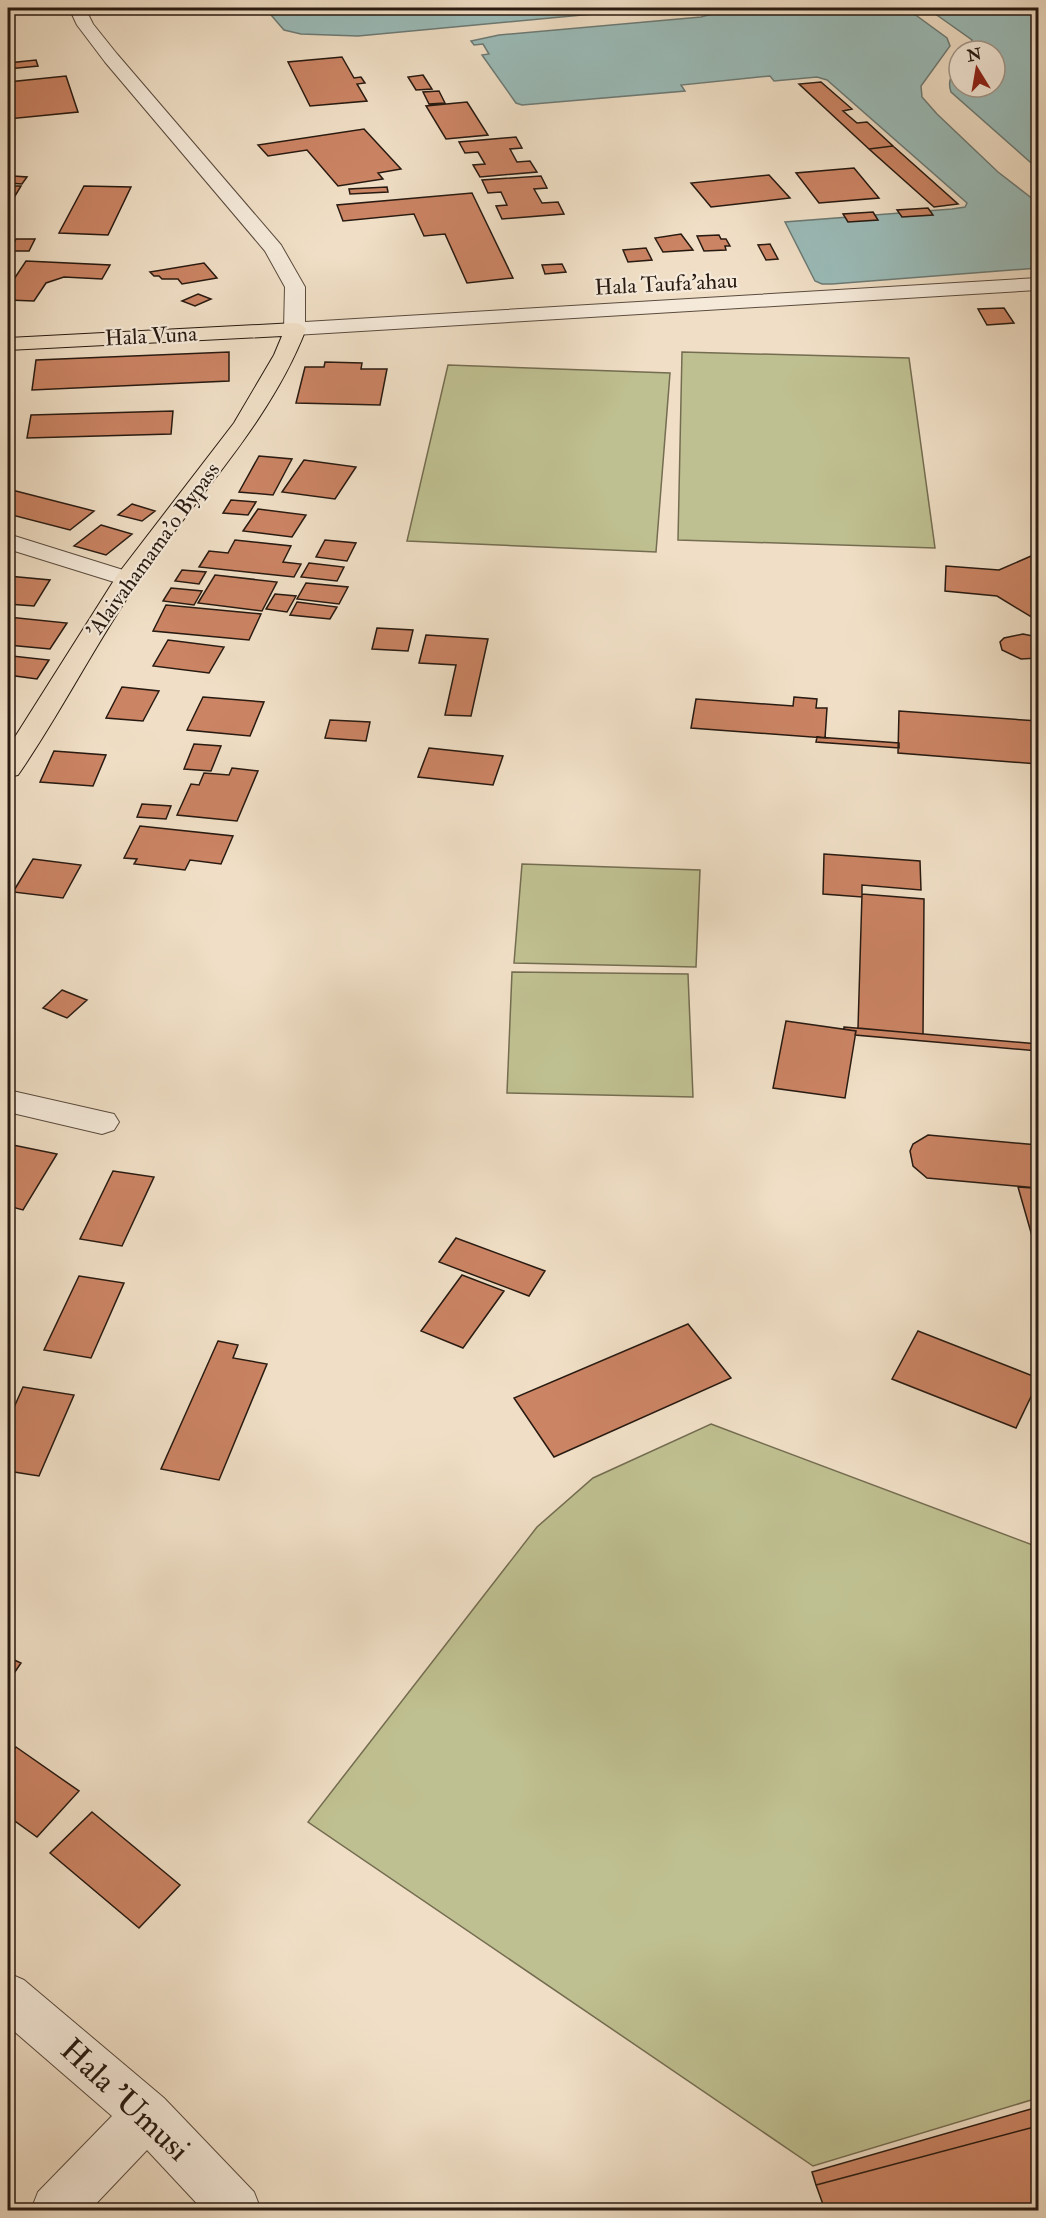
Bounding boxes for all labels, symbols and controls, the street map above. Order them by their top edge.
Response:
north arrow [947,39,1007,99]
text: N [964,44,984,67]
street label: Hala Taufa'ahau [594,266,738,302]
street label: Hala Vuna [104,320,199,352]
street label: 'Alaivahamama'o Bypass [80,457,227,644]
street label: Hala 'Umusi [52,2030,198,2170]

